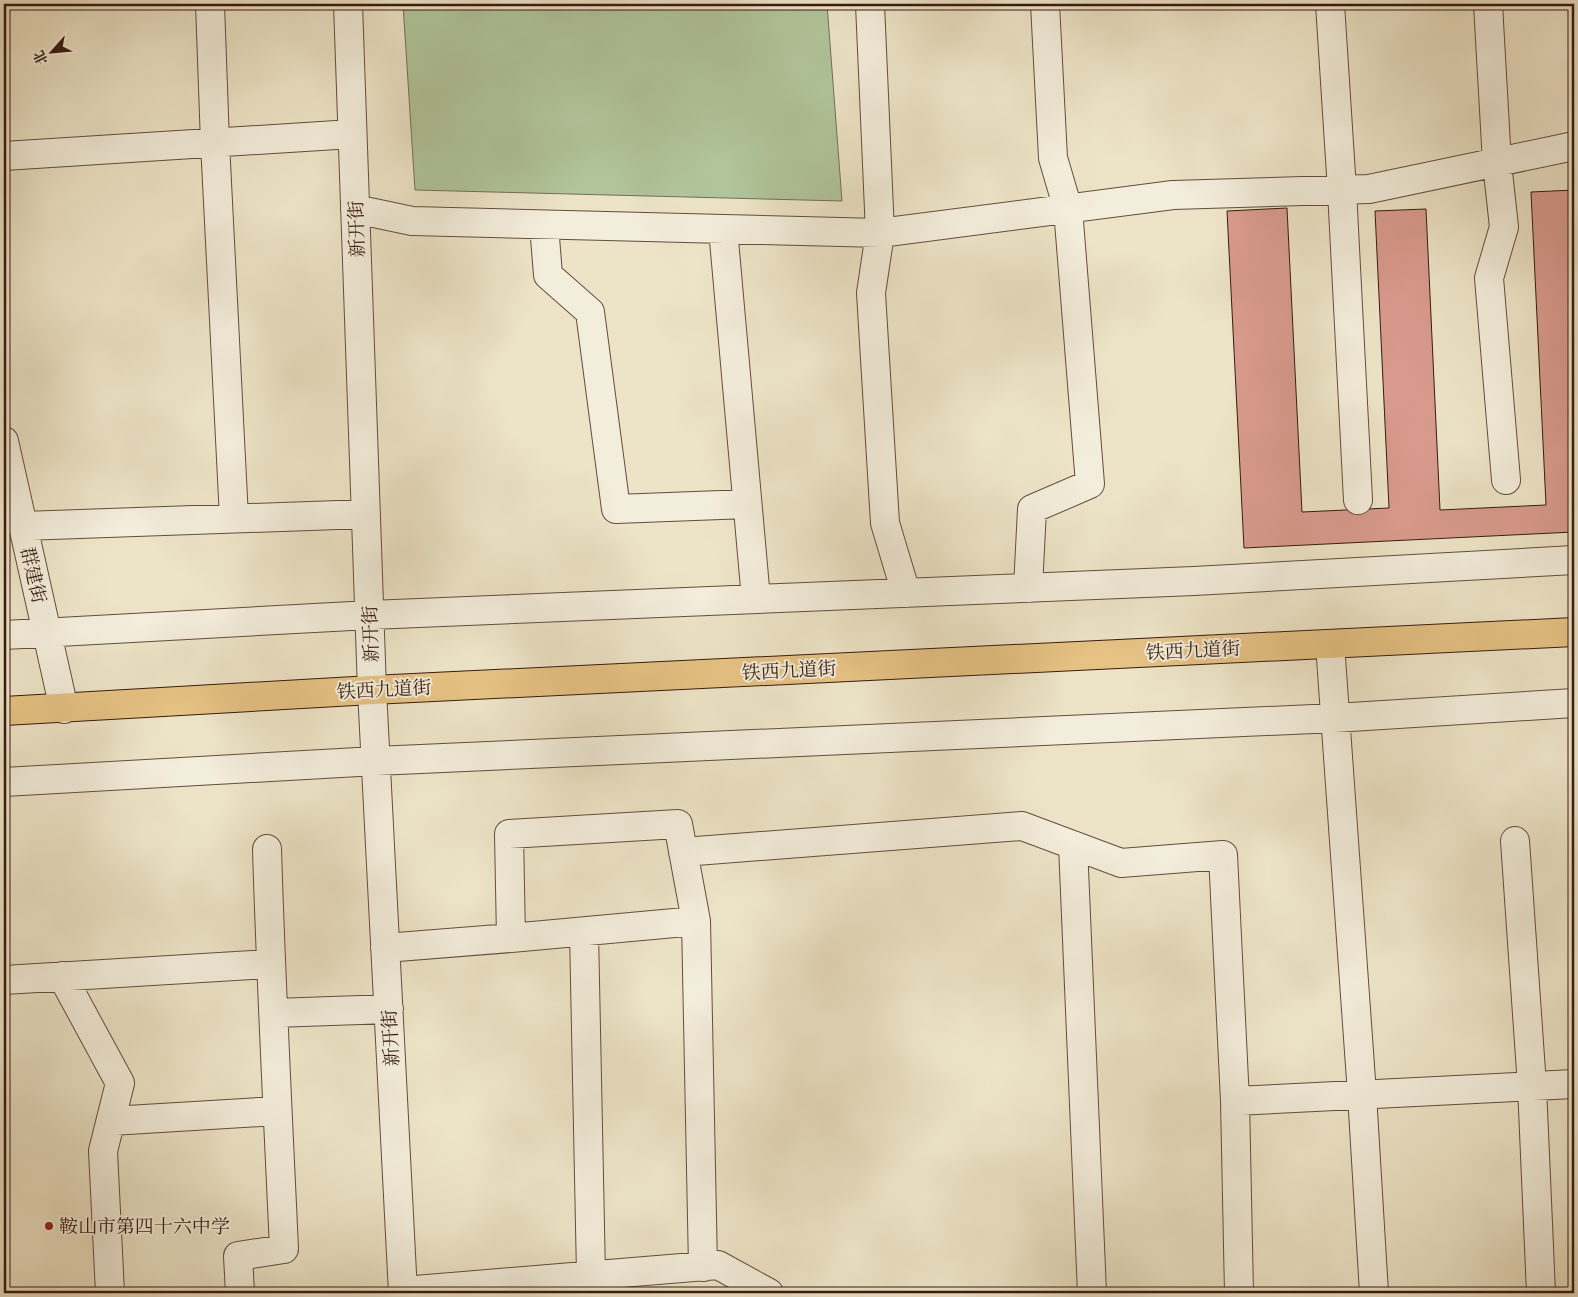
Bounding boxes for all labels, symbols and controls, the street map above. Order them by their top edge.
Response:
north arrow [28,28,78,78]
text: 北 [30,48,52,68]
street label: 新开街 [345,200,369,258]
street label: 群建街 [16,545,50,605]
street label: 新开街 [359,605,383,663]
street label: 铁西九道街 [1145,638,1241,664]
street label: 铁西九道街 [741,658,837,684]
street label: 铁西九道街 [336,677,432,703]
street label: 新开街 [379,1009,403,1067]
place label: 鞍山市第四十六中学 [59,1216,230,1238]
marker: 鞍山市第四十六中学 [43,1220,55,1232]

